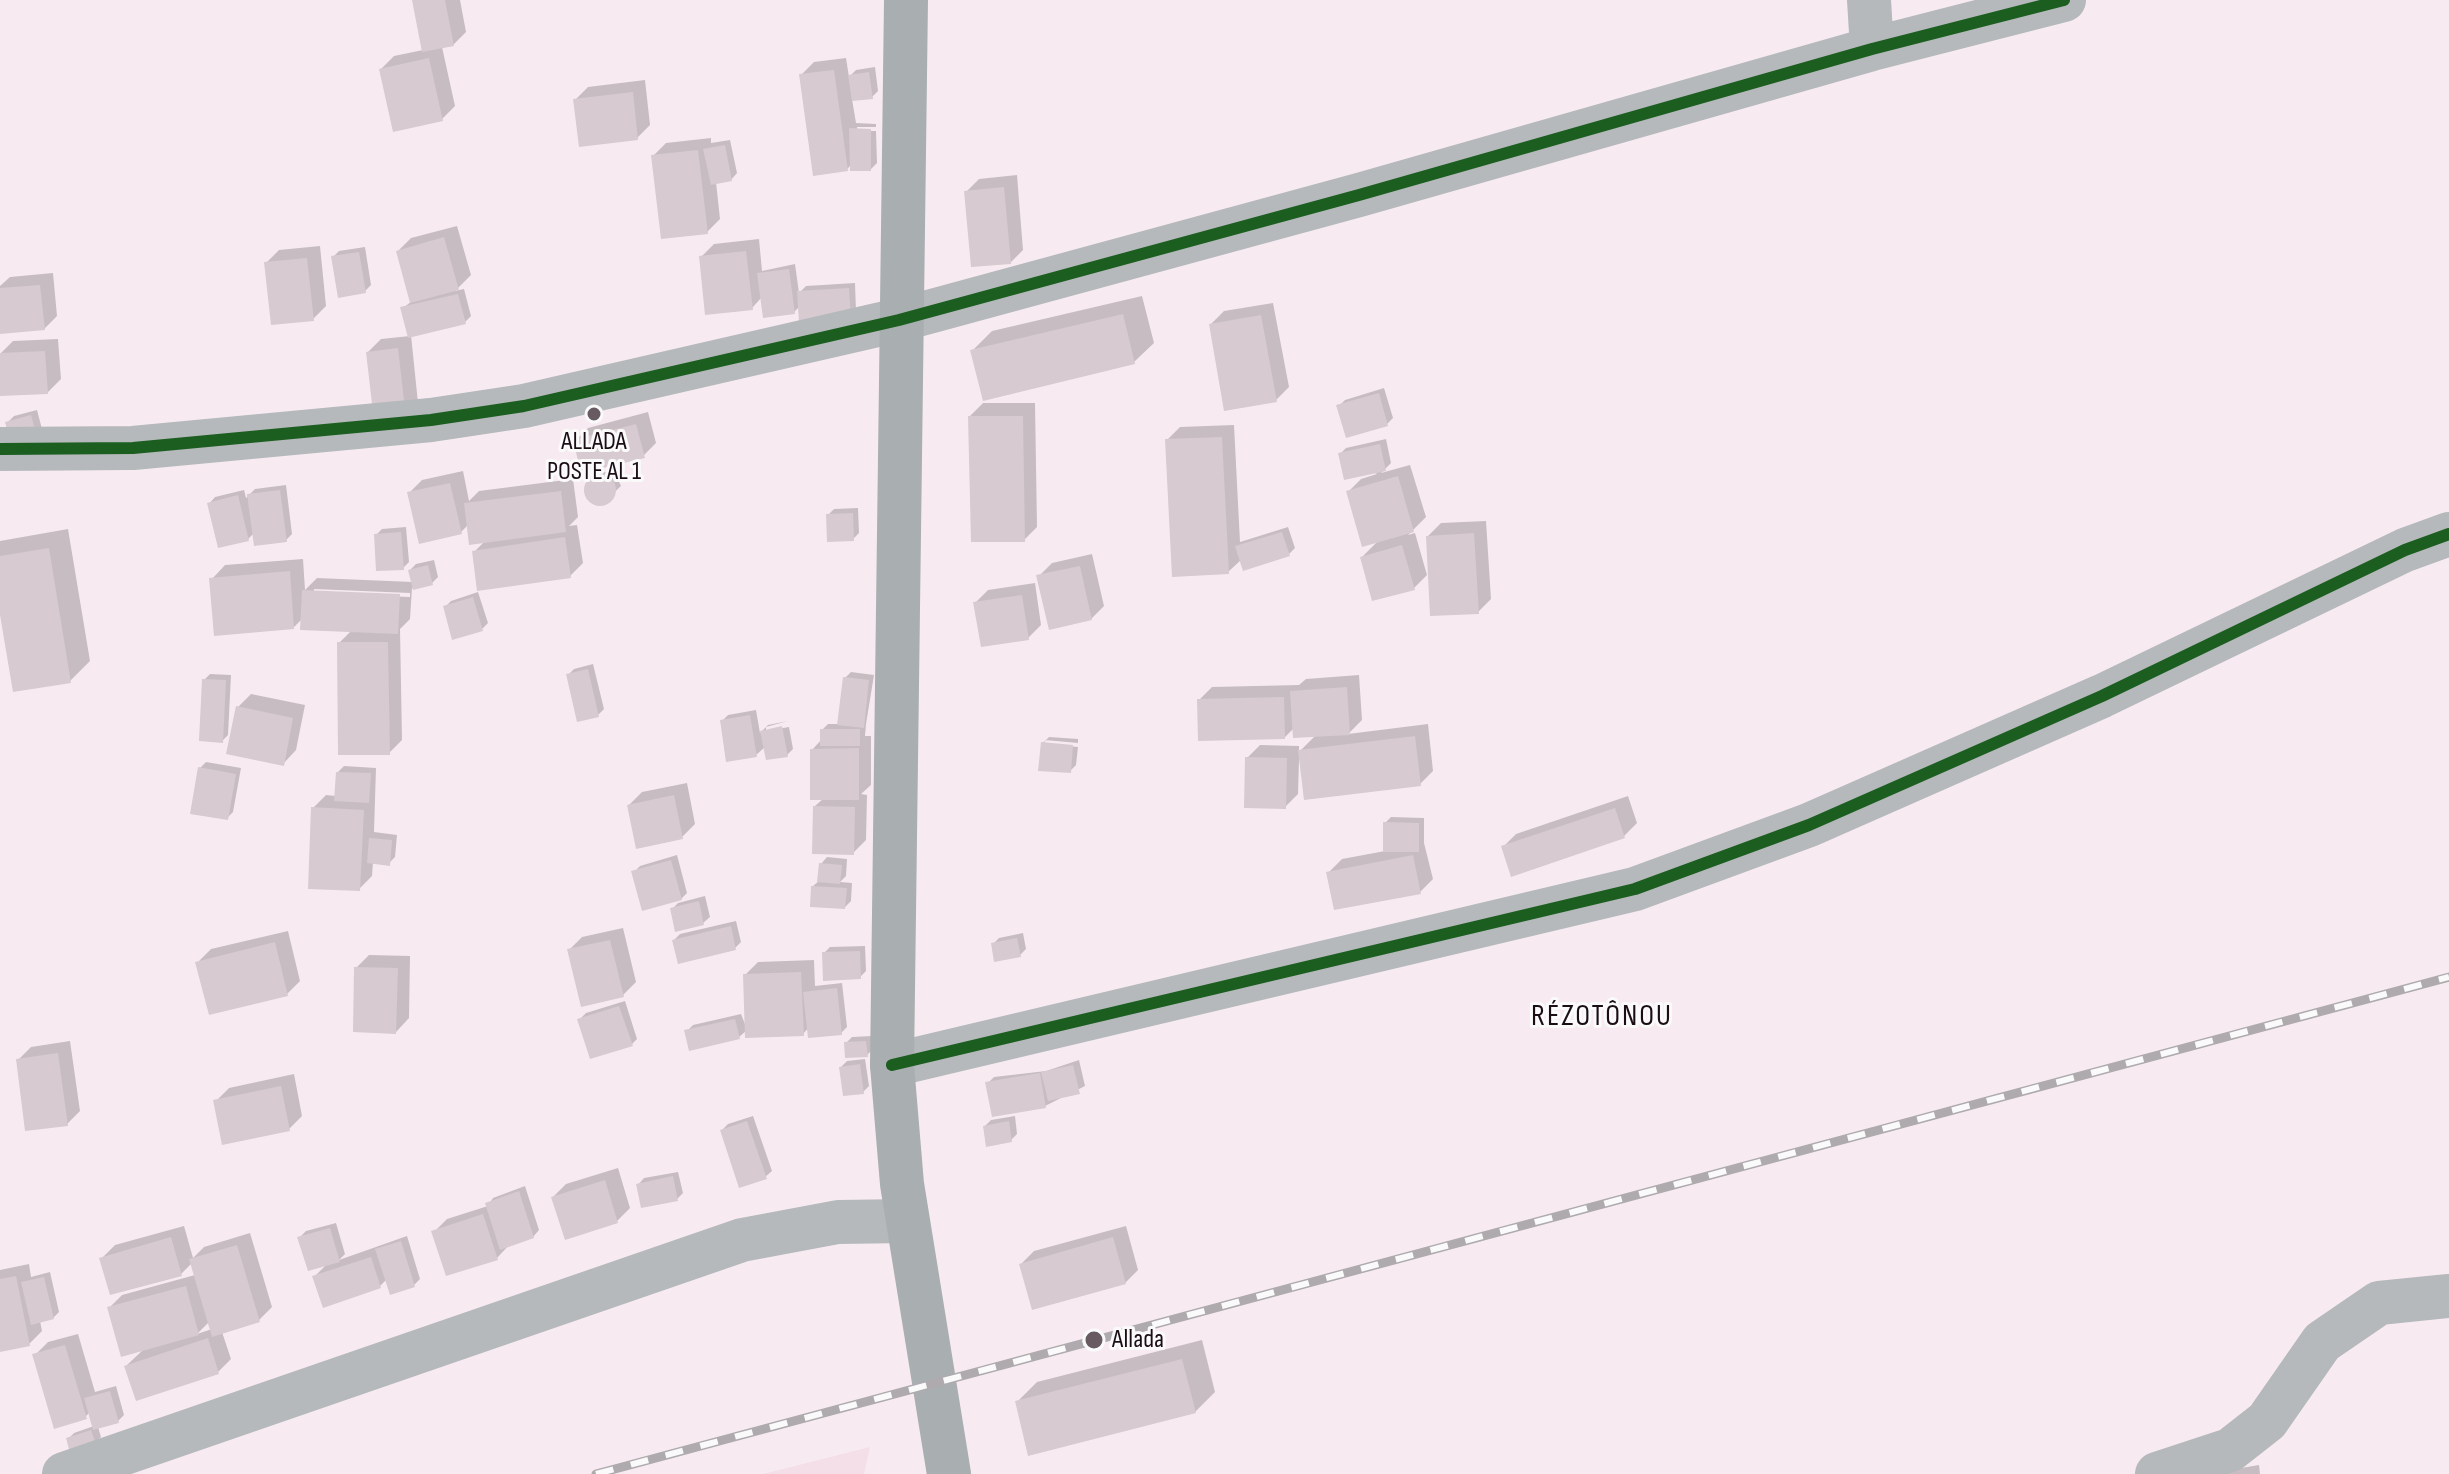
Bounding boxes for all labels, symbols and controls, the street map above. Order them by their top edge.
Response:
marker: ALLADA POSTE AL 1 [585,405,603,423]
place label: ALLADA POSTE AL 1 [547,426,641,488]
district label: RÉZOTÔNOU [1531,999,1673,1035]
place label: Allada [1112,1324,1164,1356]
marker: Allada [1083,1329,1105,1351]

